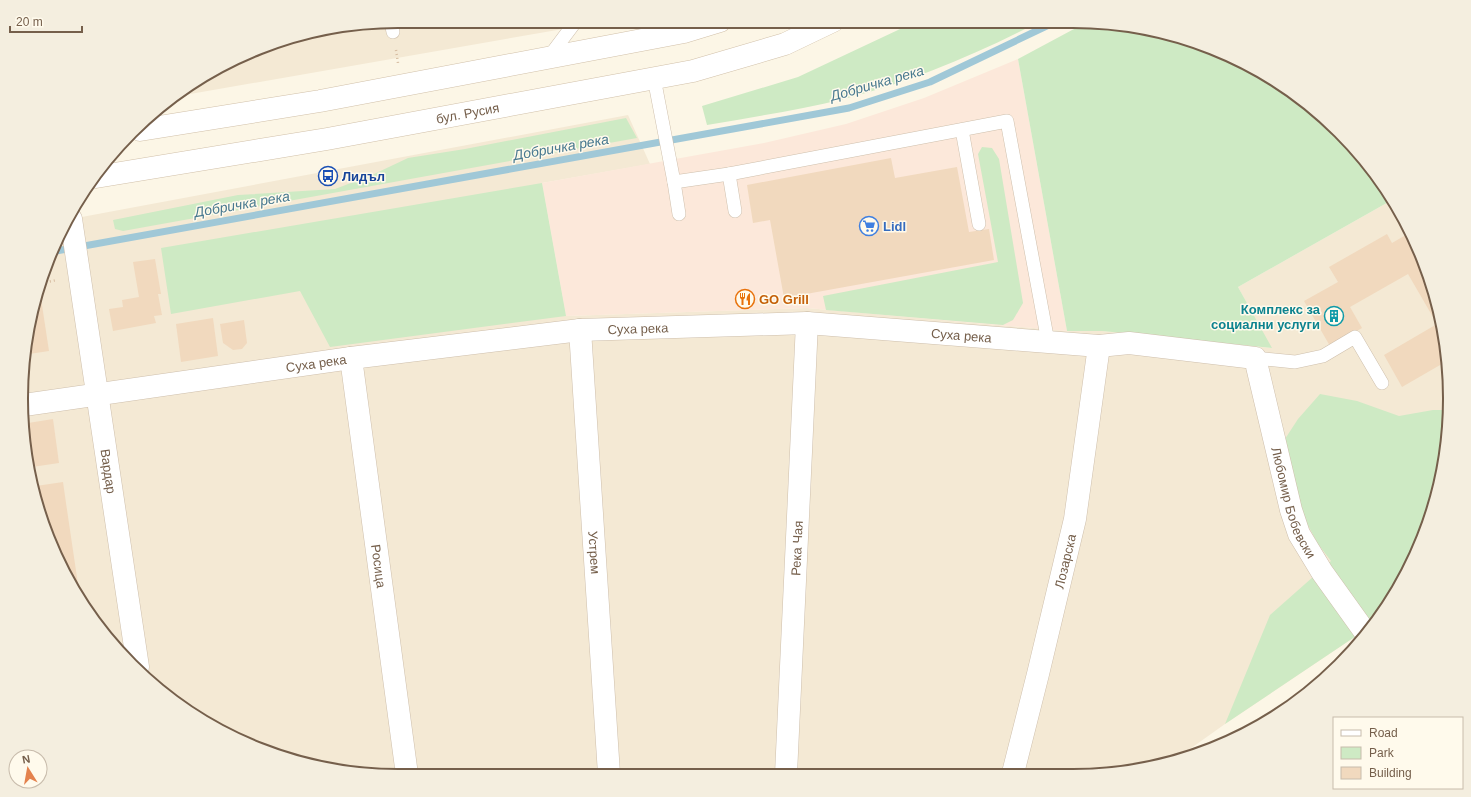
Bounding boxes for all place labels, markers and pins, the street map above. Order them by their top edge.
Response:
bus stop icon: Лидъл [317,165,339,187]
place label: Лидъл [342,169,385,184]
supermarket icon: Lidl [858,215,880,237]
place label: Lidl [883,219,906,234]
restaurant icon: GO Grill [734,288,756,310]
place label: GO Grill [759,292,809,307]
place label: Комплекс за социални услуги [1211,302,1321,332]
building icon: Комплекс за социални услуги [1323,305,1345,327]

